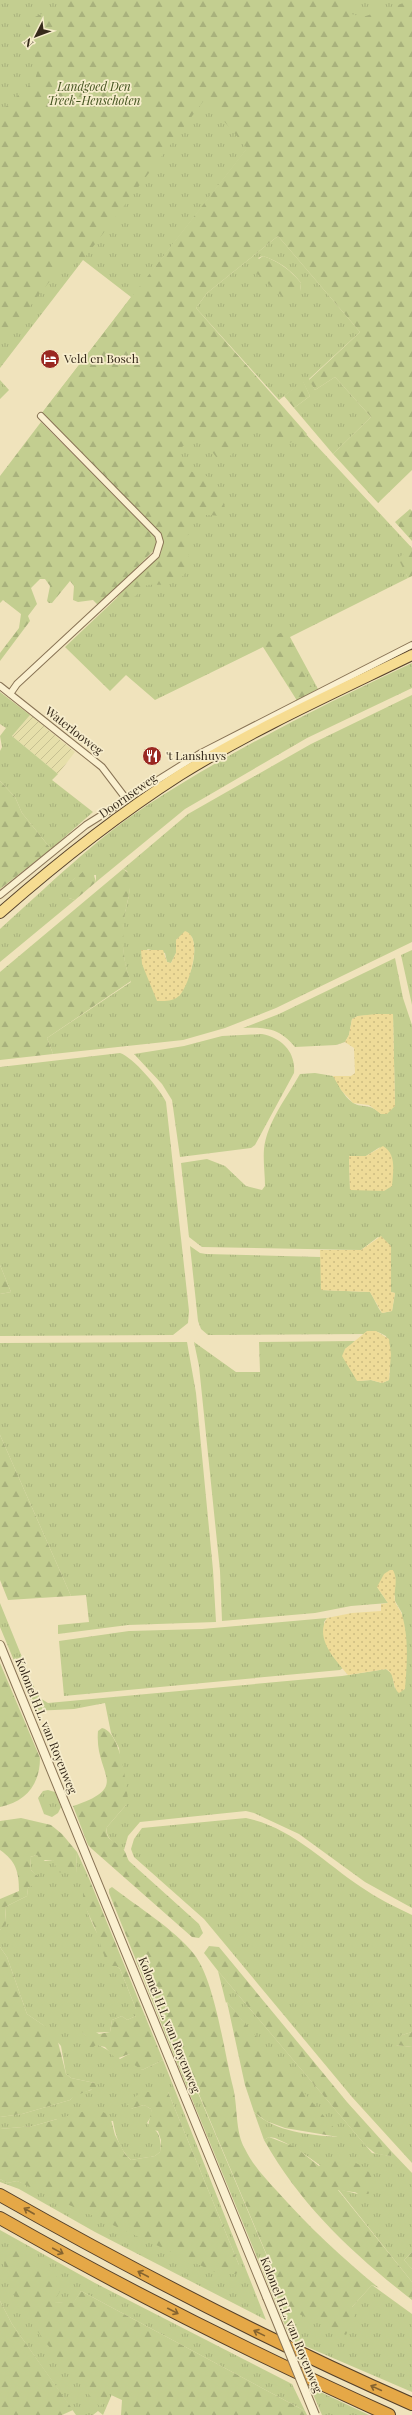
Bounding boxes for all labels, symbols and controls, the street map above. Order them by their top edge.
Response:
north arrow [16,16,56,56]
text: N [20,35,36,51]
park label: Landgoed Den Treek-Henschoten [47,78,141,108]
hotel icon: Veld en Bosch [39,348,61,370]
place label: Veld en Bosch [63,350,139,366]
street label: Waterlooweg [41,702,107,758]
restaurant icon: 't Lanshuys [141,745,163,767]
place label: 't Lanshuys [166,747,226,763]
street label: Doornseweg [95,769,160,821]
street label: Kolonel H.L. van Royenweg [12,1655,82,1797]
street label: Kolonel H.L. van Royenweg [135,1954,205,2096]
one-way arrow [23,2207,35,2215]
one-way arrow [52,2247,64,2255]
street label: Kolonel H.L. van Royenweg [257,2254,327,2396]
one-way arrow [137,2269,149,2277]
one-way arrow [167,2308,179,2315]
one-way arrow [253,2329,265,2336]
one-way arrow [371,2384,383,2391]

